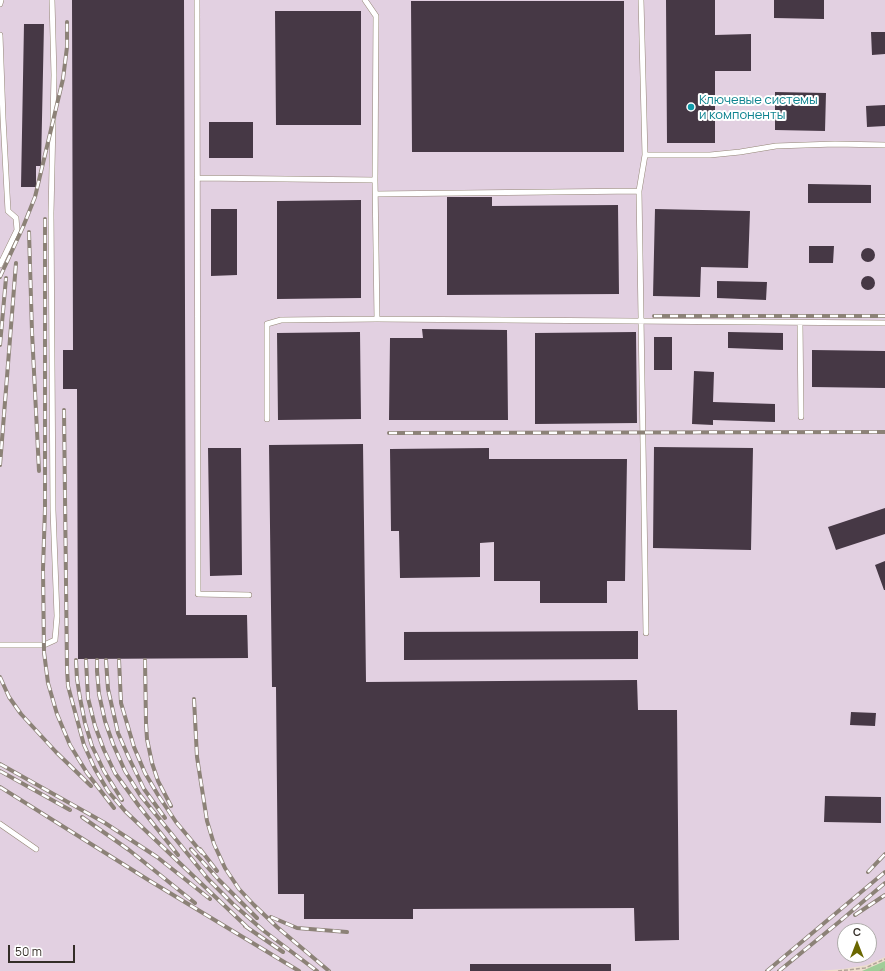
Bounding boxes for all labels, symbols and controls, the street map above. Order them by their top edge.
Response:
place label: Ключевые системы и компоненты [699,92,818,123]
marker: Ключевые системы и компоненты [686,102,696,112]
north arrow [837,923,877,963]
text: С [853,924,861,939]
scale bar [10,937,77,963]
text: 50 m [15,943,42,960]

